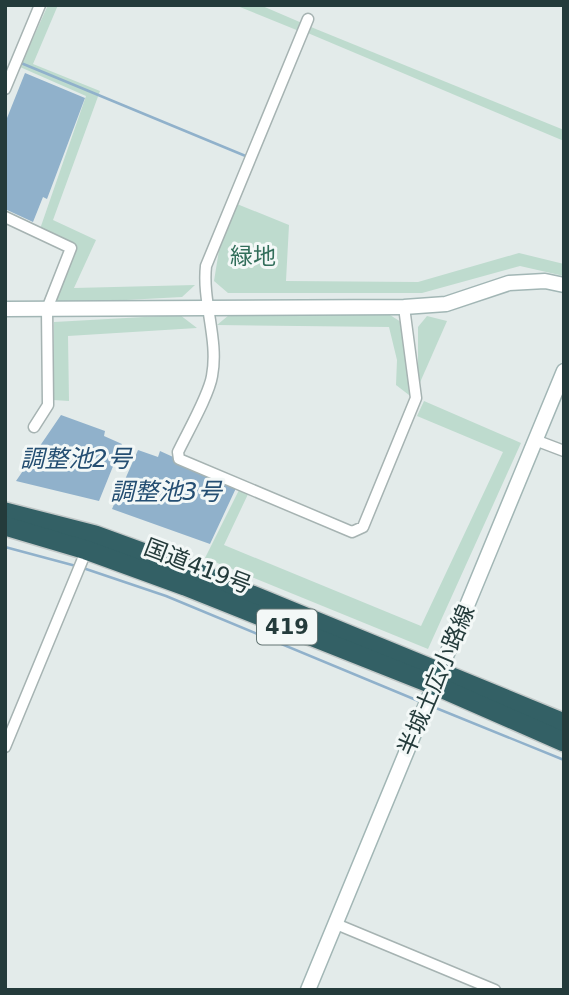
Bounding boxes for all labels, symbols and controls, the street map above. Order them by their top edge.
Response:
park label: 緑地 [230,243,276,269]
water label: 調整池2号 [20,445,134,473]
water label: 調整池3号 [110,478,224,506]
street label: 国道419号 [141,534,255,598]
street label: 半城土広小路線 [393,601,479,759]
road number: 419 [257,610,317,644]

